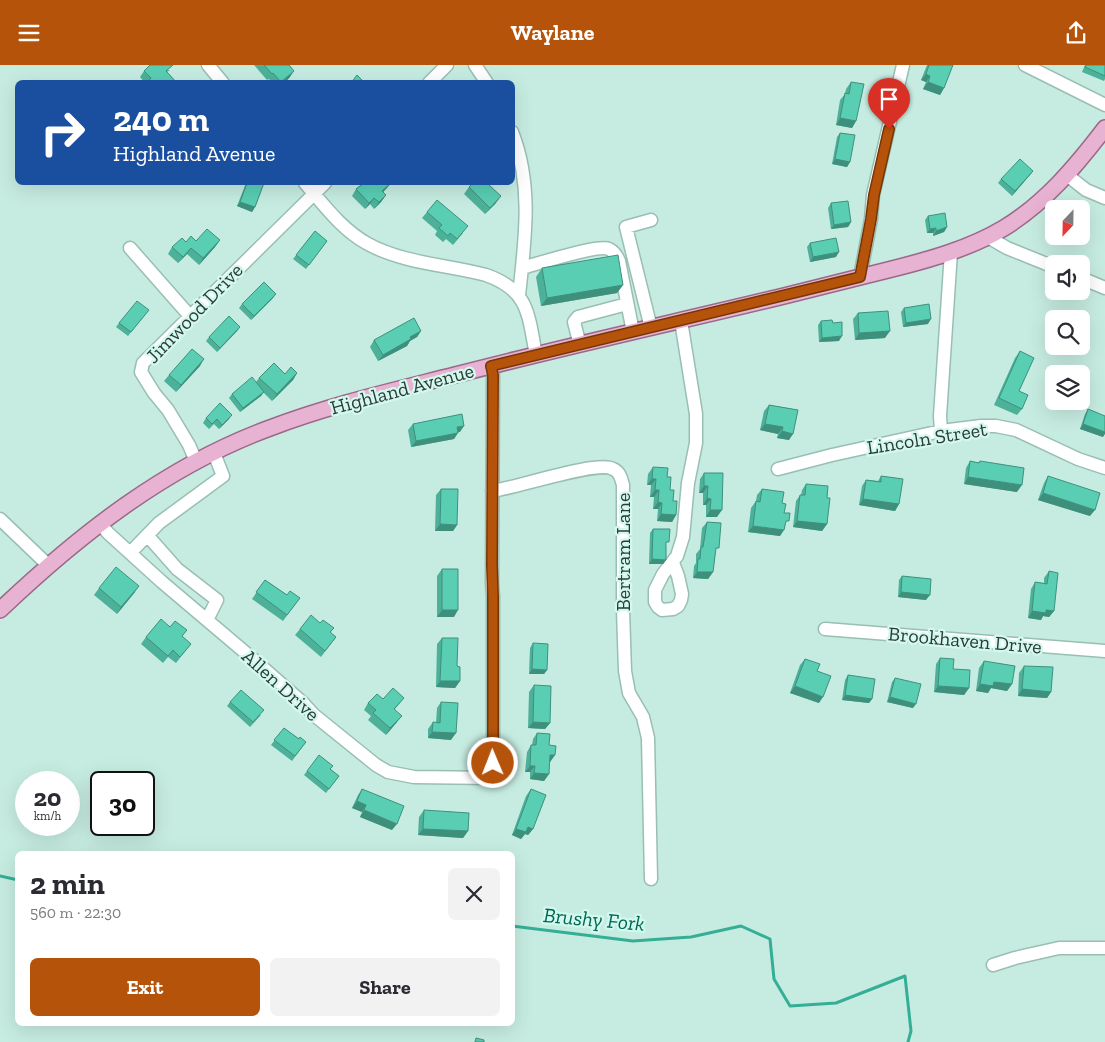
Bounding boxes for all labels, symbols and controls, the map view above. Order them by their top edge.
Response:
icon: menu [15,19,43,47]
text: Waylane [511,19,594,46]
icon: share [1062,19,1090,47]
pin [868,78,910,129]
icon: arrive [875,85,903,113]
text: 240 m [113,98,209,140]
icon: right [30,100,95,165]
text: Highland Avenue [113,140,275,167]
north arrow [1045,200,1090,245]
map controls [1045,200,1090,410]
button: sound [1045,255,1090,300]
street label: Jimwood Drive [140,258,248,368]
button: search [1045,310,1090,355]
street label: Highland Avenue [328,358,476,420]
button: layers [1045,365,1090,410]
street label: Lincoln Street [865,417,989,459]
street label: Bertram Lane [611,493,635,611]
street label: Brookhaven Drive [887,621,1043,659]
street label: Allen Drive [237,644,325,726]
position arrow [466,736,518,788]
speed limit sign: 30 [90,771,155,836]
text: 20 [34,782,61,812]
text: km/h [34,809,61,823]
text: 2 min [30,866,105,902]
button: close [448,868,500,920]
water label: Brushy Fork [542,902,646,936]
text: 560 m · 22:30 [30,903,121,922]
button: Exit [30,958,260,1016]
button: Share [270,958,500,1016]

